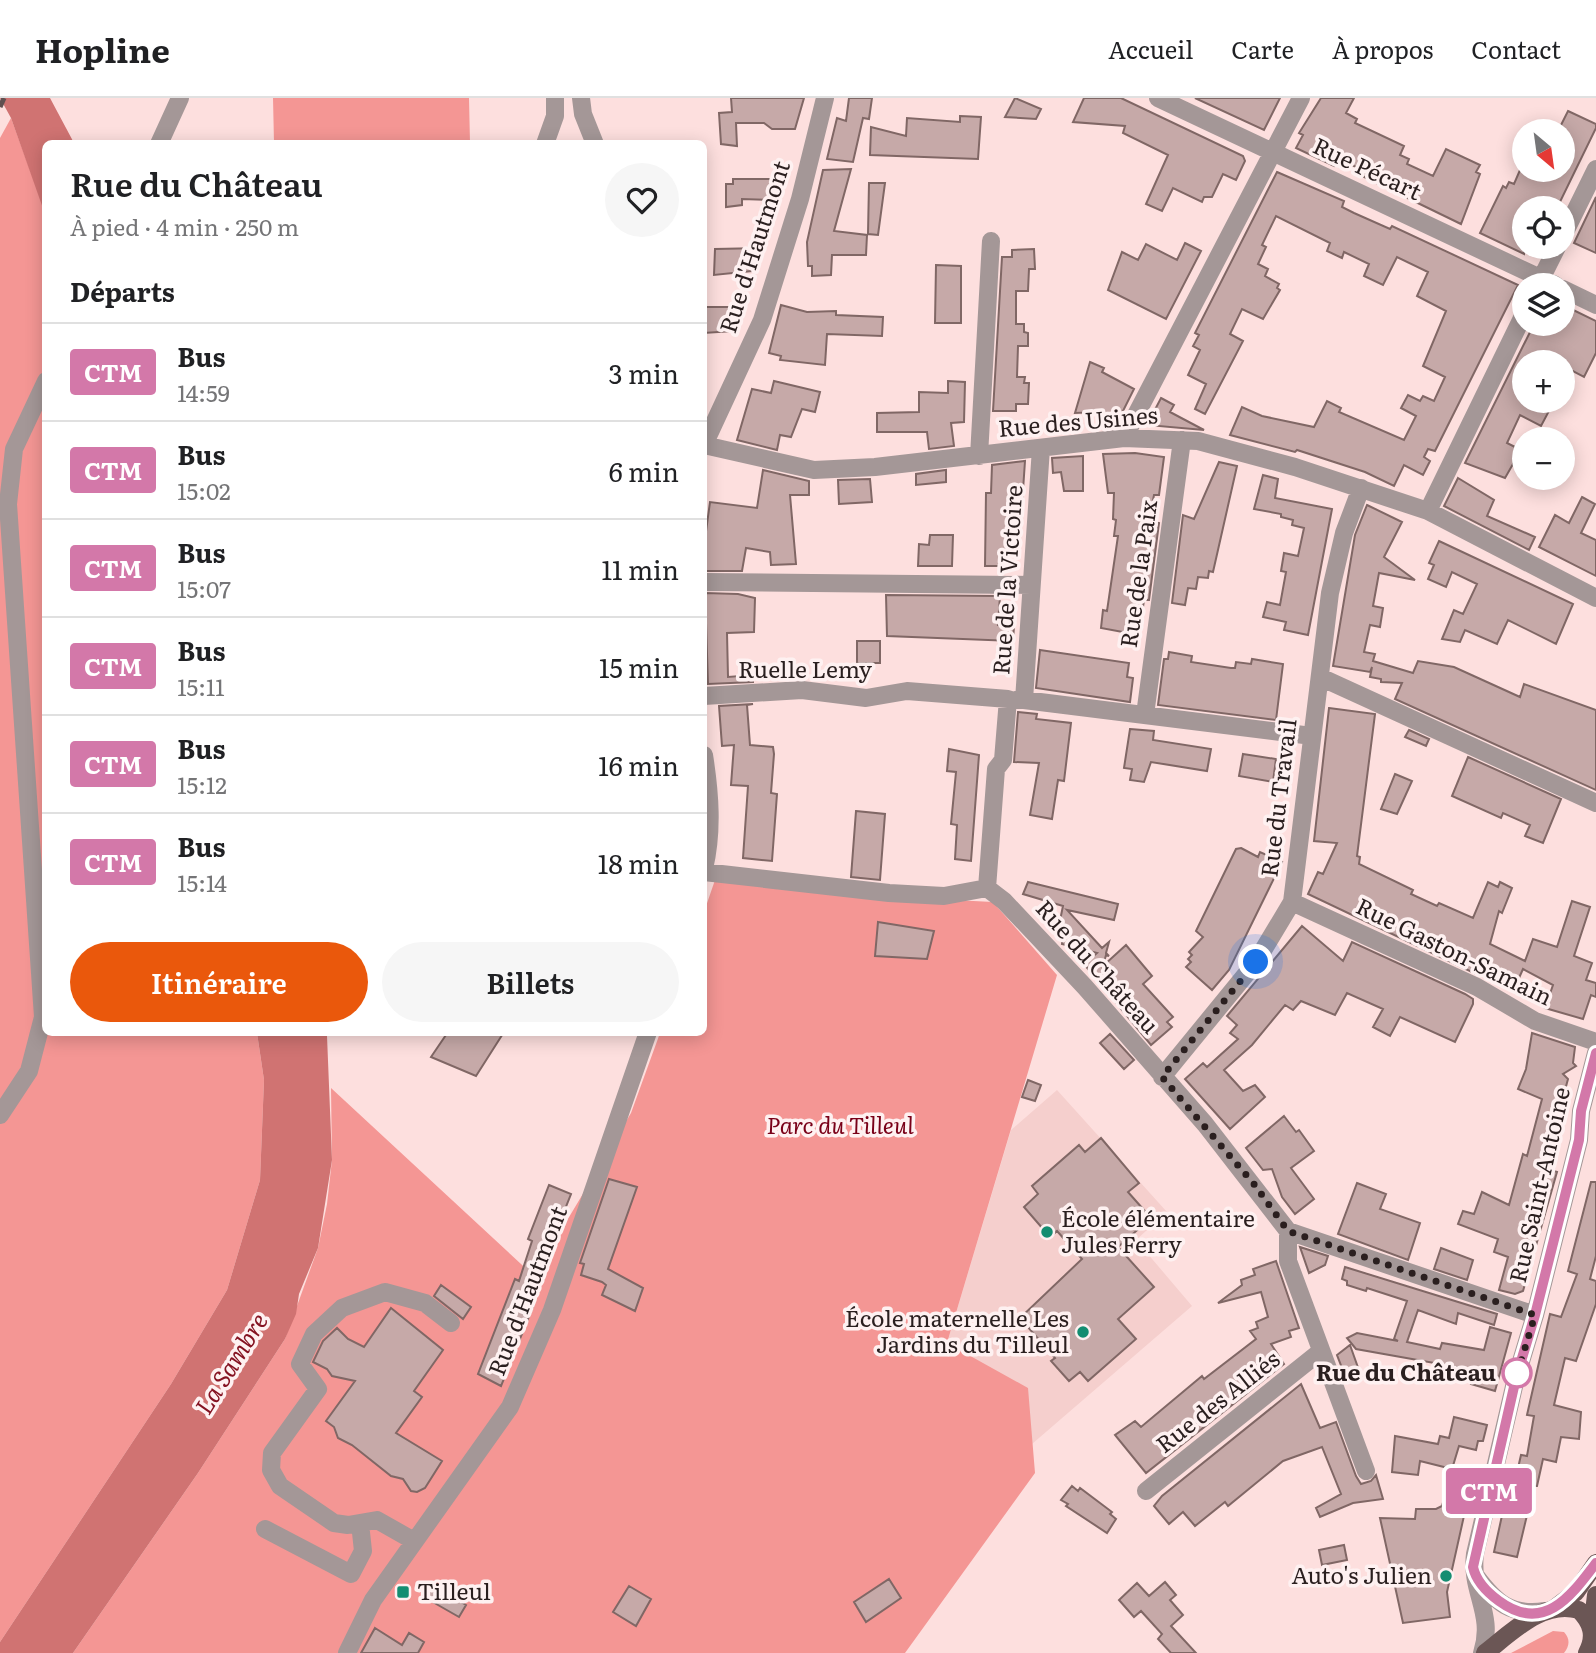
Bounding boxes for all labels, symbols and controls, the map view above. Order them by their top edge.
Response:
text: Hopline [35,24,170,73]
text: Accueil [1108,31,1193,66]
text: Carte [1231,31,1294,66]
text: À propos [1332,31,1433,66]
text: Contact [1471,31,1561,66]
north arrow [1512,119,1575,182]
map controls [1512,119,1575,490]
street label: Rue Pécart [1308,127,1428,207]
street label: Rue d'Hautmont [709,155,797,337]
text: Rue du Château [70,158,323,207]
button: heart [605,163,679,237]
button: locate [1512,196,1575,259]
text: À pied · 4 min · 250 m [70,209,299,243]
text: Départs [70,271,175,310]
button: layers [1512,273,1575,336]
text: Bus [177,336,225,375]
button: + [1512,350,1575,413]
text: 3 min [609,353,679,392]
text: CTM [84,354,142,389]
text: 14:59 [177,375,230,409]
street label: Rue des Usines [997,396,1159,444]
button: − [1512,427,1575,490]
text: Bus [177,434,225,473]
text: 6 min [609,451,679,490]
text: CTM [84,452,142,487]
text: 15:02 [177,473,231,507]
street label: Rue de la Victoire [982,484,1030,676]
street label: Rue de la Paix [1110,498,1164,650]
text: Bus [177,532,225,571]
text: 11 min [602,549,679,588]
text: CTM [84,550,142,585]
text: 15:07 [177,571,231,605]
text: Bus [177,630,225,669]
text: 15 min [599,647,679,686]
text: CTM [84,648,142,683]
street label: Ruelle Lemy [738,651,873,685]
text: 15:11 [177,669,225,703]
street label: Rue du Travail [1250,716,1304,879]
text: Bus [177,728,225,767]
text: 16 min [598,745,679,784]
text: CTM [84,746,142,781]
text: 15:12 [177,767,227,801]
text: Bus [177,826,225,865]
text: 18 min [598,843,679,882]
text: CTM [84,844,142,879]
text: 15:14 [177,865,227,899]
street label: Rue Gaston-Samain [1351,888,1559,1013]
street label: Rue du Château [1029,891,1168,1040]
button: Itinéraire [70,942,368,1022]
button: Billets [382,942,679,1022]
your location [1238,944,1273,979]
street label: Rue Saint-Antoine [1499,1083,1577,1286]
park label: Parc du Tilleul [766,1107,914,1141]
street label: Rue d'Hautmont [478,1200,574,1380]
place label: École élémentaire Jules Ferry [1061,1200,1255,1260]
marker: École élémentaire Jules Ferry [1039,1224,1055,1240]
place label: École maternelle Les Jardins du Tilleul [845,1300,1069,1360]
water label: La Sambre [185,1305,275,1420]
marker: École maternelle Les Jardins du Tilleul [1075,1324,1091,1340]
street label: Rue des Alliés [1148,1341,1286,1460]
place label: Rue du Château [1316,1354,1496,1388]
marker: Rue du Château [1502,1358,1532,1388]
line badge: CTM [1449,1468,1529,1514]
text: CTM [1460,1473,1518,1508]
place label: Auto's Julien [1291,1557,1432,1591]
marker: Auto's Julien [1438,1568,1454,1584]
place label: Tilleul [417,1573,491,1607]
marker: Tilleul [395,1584,411,1600]

